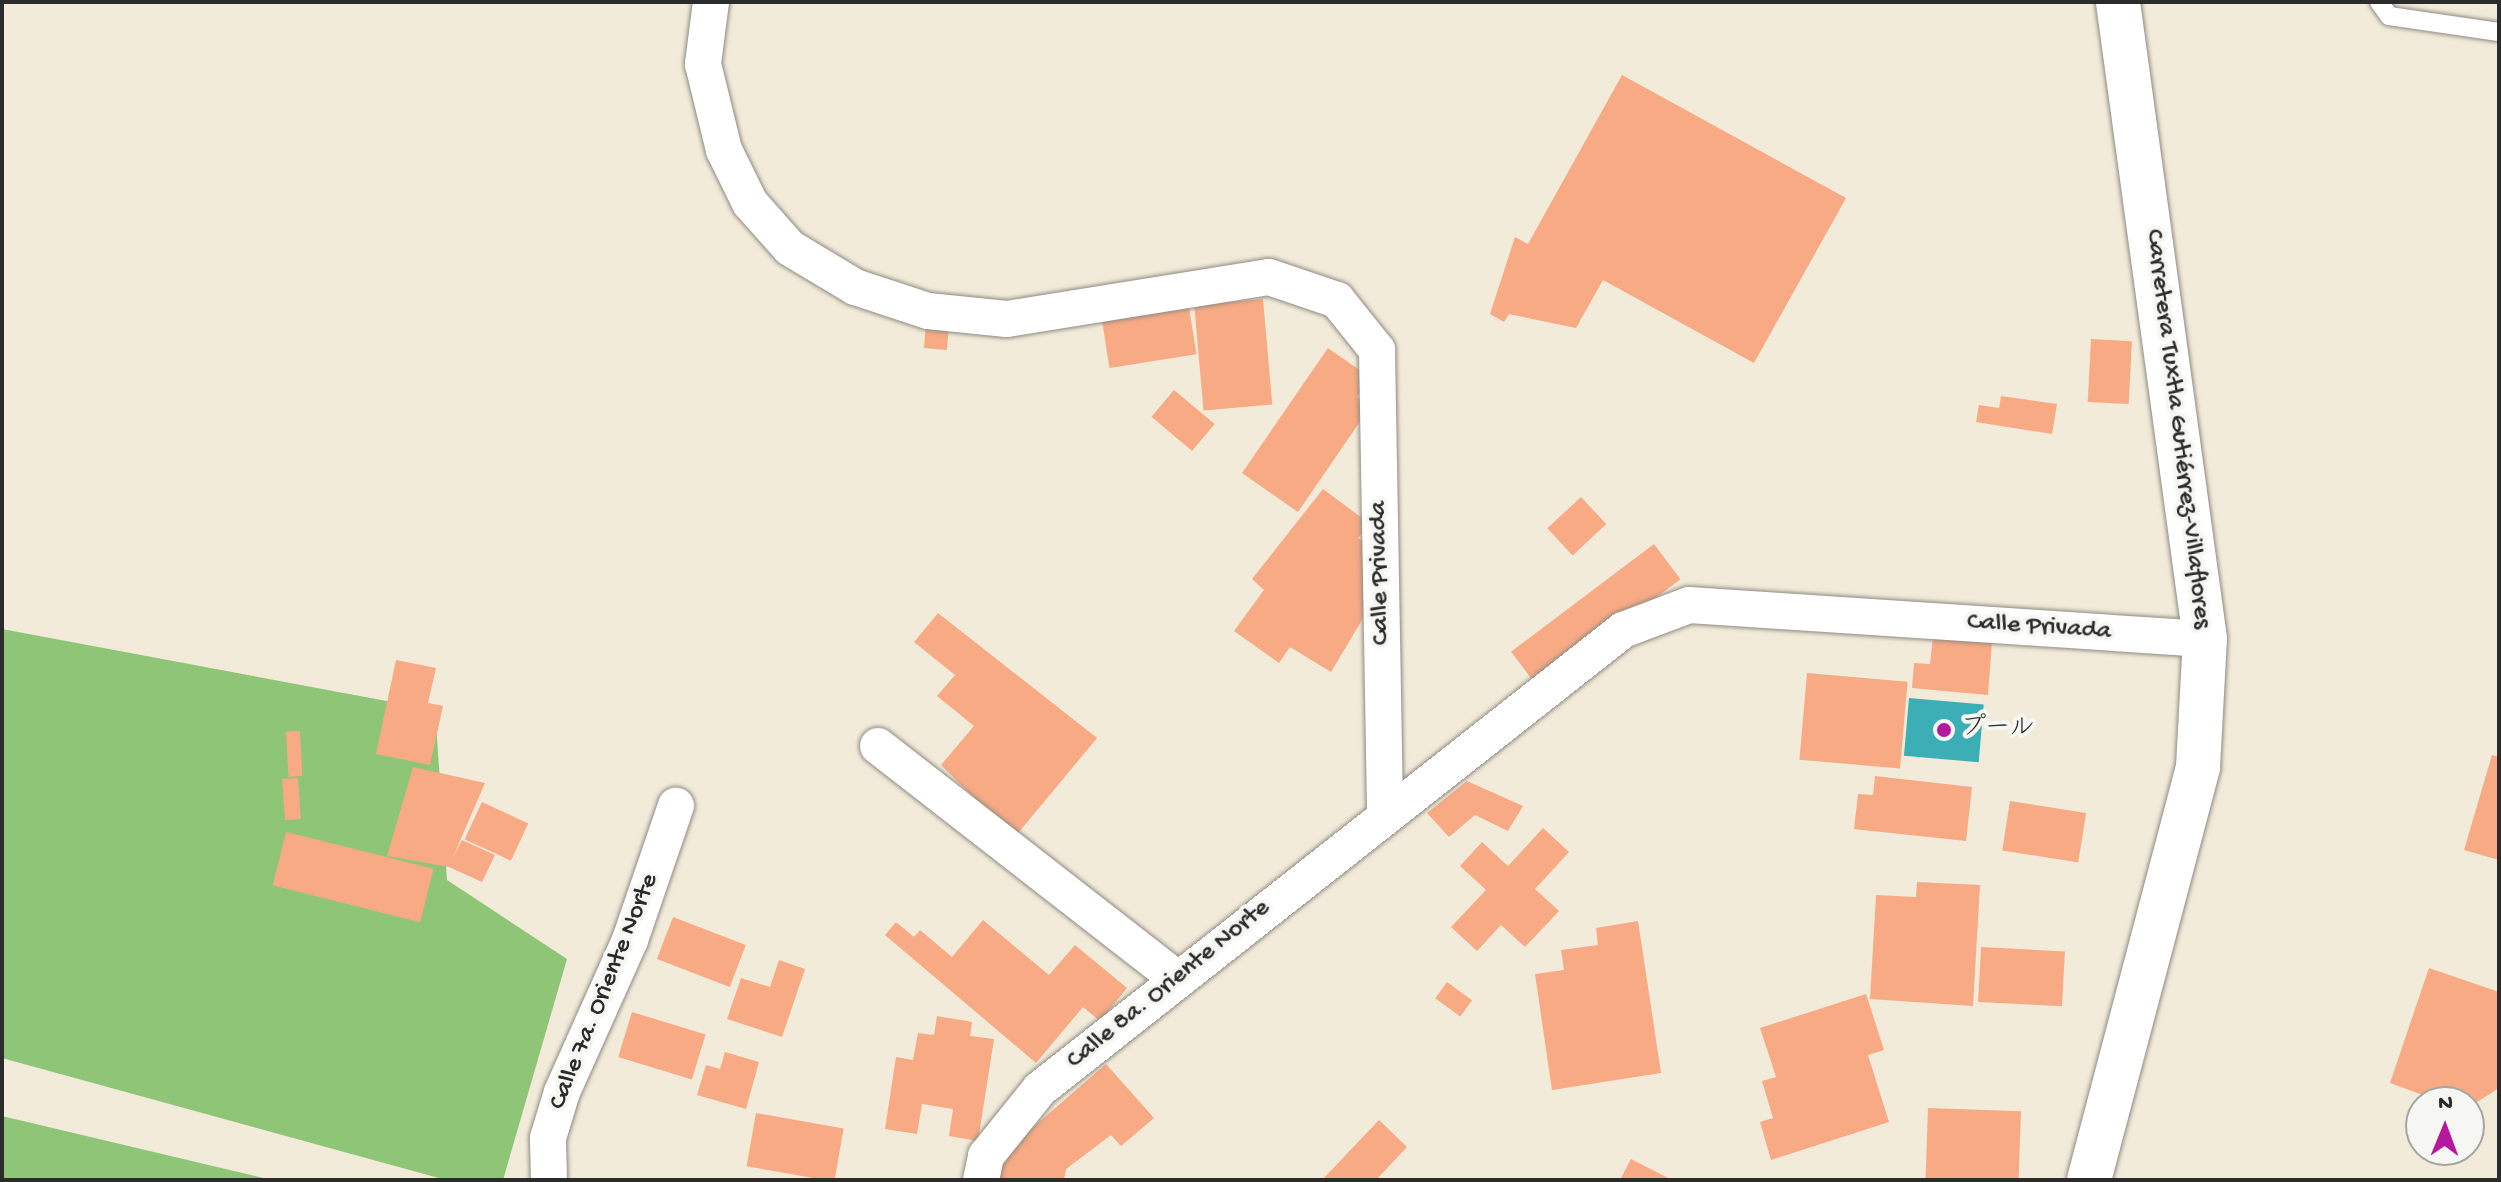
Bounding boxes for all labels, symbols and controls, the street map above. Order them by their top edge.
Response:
street label: Carretera Tuxtla Gutiérrez-Villaflores [2137,228,2217,630]
street label: Calle Privada [1364,501,1398,645]
street label: Calle Privada [1966,607,2112,649]
place label: プール [1960,714,2036,746]
marker: プール [1935,721,1953,739]
street label: Calle 7a. Oriente Norte [543,869,667,1115]
street label: Calle 8a. Oriente Norte [1061,893,1277,1077]
north arrow [2405,1086,2485,1166]
text: N [2438,1091,2453,1117]

